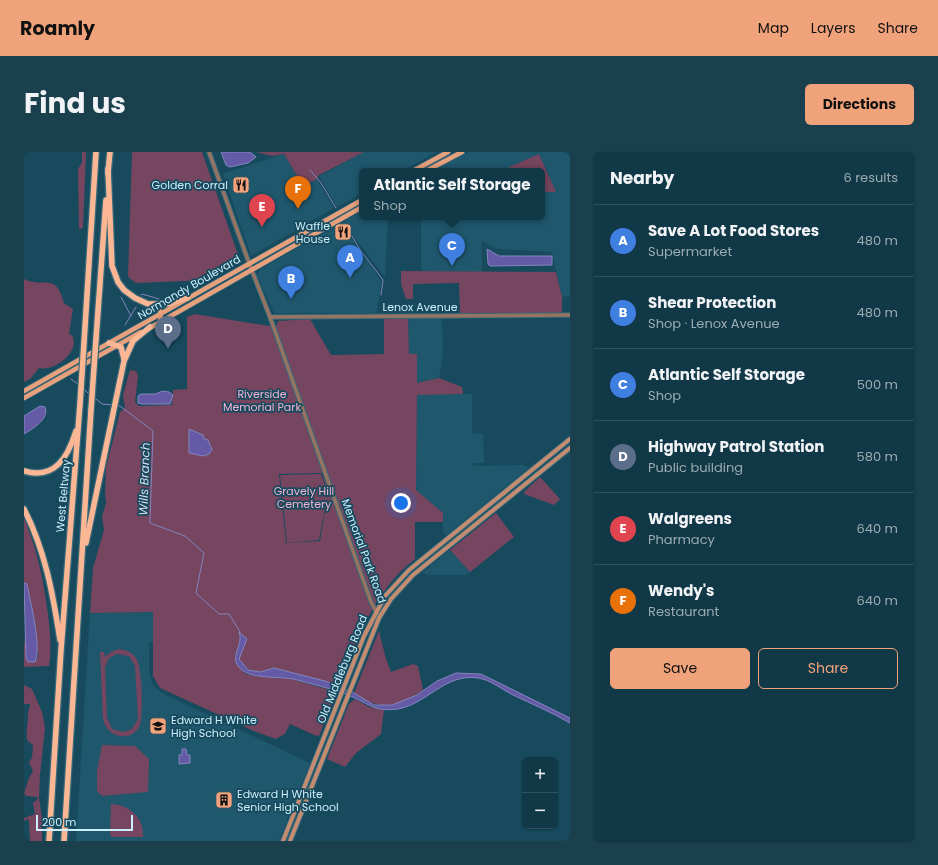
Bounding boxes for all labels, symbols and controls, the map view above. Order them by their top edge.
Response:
text: Roamly [20,15,95,42]
text: Map [758,18,789,38]
text: Layers [811,18,855,38]
text: Share [877,18,918,38]
text: Find us [24,84,126,123]
button: Directions [805,84,914,125]
text: Nearby [610,166,674,190]
popup [359,168,545,220]
text: 6 results [844,168,898,187]
text: Atlantic Self Storage [373,174,531,195]
restaurant icon: Golden Corral [231,175,251,195]
pin: F [285,176,311,209]
place label: Golden Corral [152,177,228,193]
pin: E [249,194,275,227]
text: Shop [373,196,407,215]
place label: Waffle House [295,218,330,247]
text: Save A Lot Food Stores [648,220,819,241]
restaurant icon: Waffle House [333,222,353,242]
text: A [618,231,628,250]
text: 480 m [857,231,898,250]
pin: C [439,233,465,266]
text: Supermarket [648,242,732,261]
pin: A [337,245,363,278]
street label: Normandy Boulevard [134,251,244,323]
pin: B [278,266,304,299]
text: Shear Protection [648,292,776,313]
street label: Lenox Avenue [382,299,458,315]
text: B [619,303,627,322]
text: 480 m [857,303,898,322]
text: Shop · Lenox Avenue [648,314,780,333]
pin: D [155,316,181,349]
text: Atlantic Self Storage [648,364,805,385]
text: C [618,375,628,394]
text: 500 m [857,375,898,394]
park label: Riverside Memorial Park [223,386,301,415]
text: Shop [648,386,681,405]
text: Highway Patrol Station [648,436,824,457]
water label: Wills Branch [134,442,154,516]
text: D [618,447,628,466]
text: 580 m [857,447,898,466]
street label: West Beltway [52,458,74,533]
text: Public building [648,458,743,477]
park label: Gravely Hill Cemetery [274,483,334,512]
your location [391,493,411,513]
street label: Memorial Park Road [338,497,390,605]
text: Walgreens [648,508,732,529]
text: E [619,519,627,538]
text: 640 m [857,519,898,538]
text: Pharmacy [648,530,715,549]
text: Wendy's [648,580,714,601]
text: F [619,591,627,610]
text: 640 m [857,591,898,610]
text: Restaurant [648,602,719,621]
street label: Old Middleburg Road [313,612,371,726]
button: Save [610,648,750,689]
button: Share [758,648,898,689]
place label: Edward H White High School [171,712,257,741]
school or university icon: Edward H White High School [148,716,168,736]
map controls [522,757,558,829]
button: + [522,757,558,793]
place label: Edward H White Senior High School [237,786,339,815]
building icon: Edward H White Senior High School [214,790,234,810]
button: − [522,793,558,829]
scale bar [36,813,133,832]
text: 200 m [42,814,76,830]

